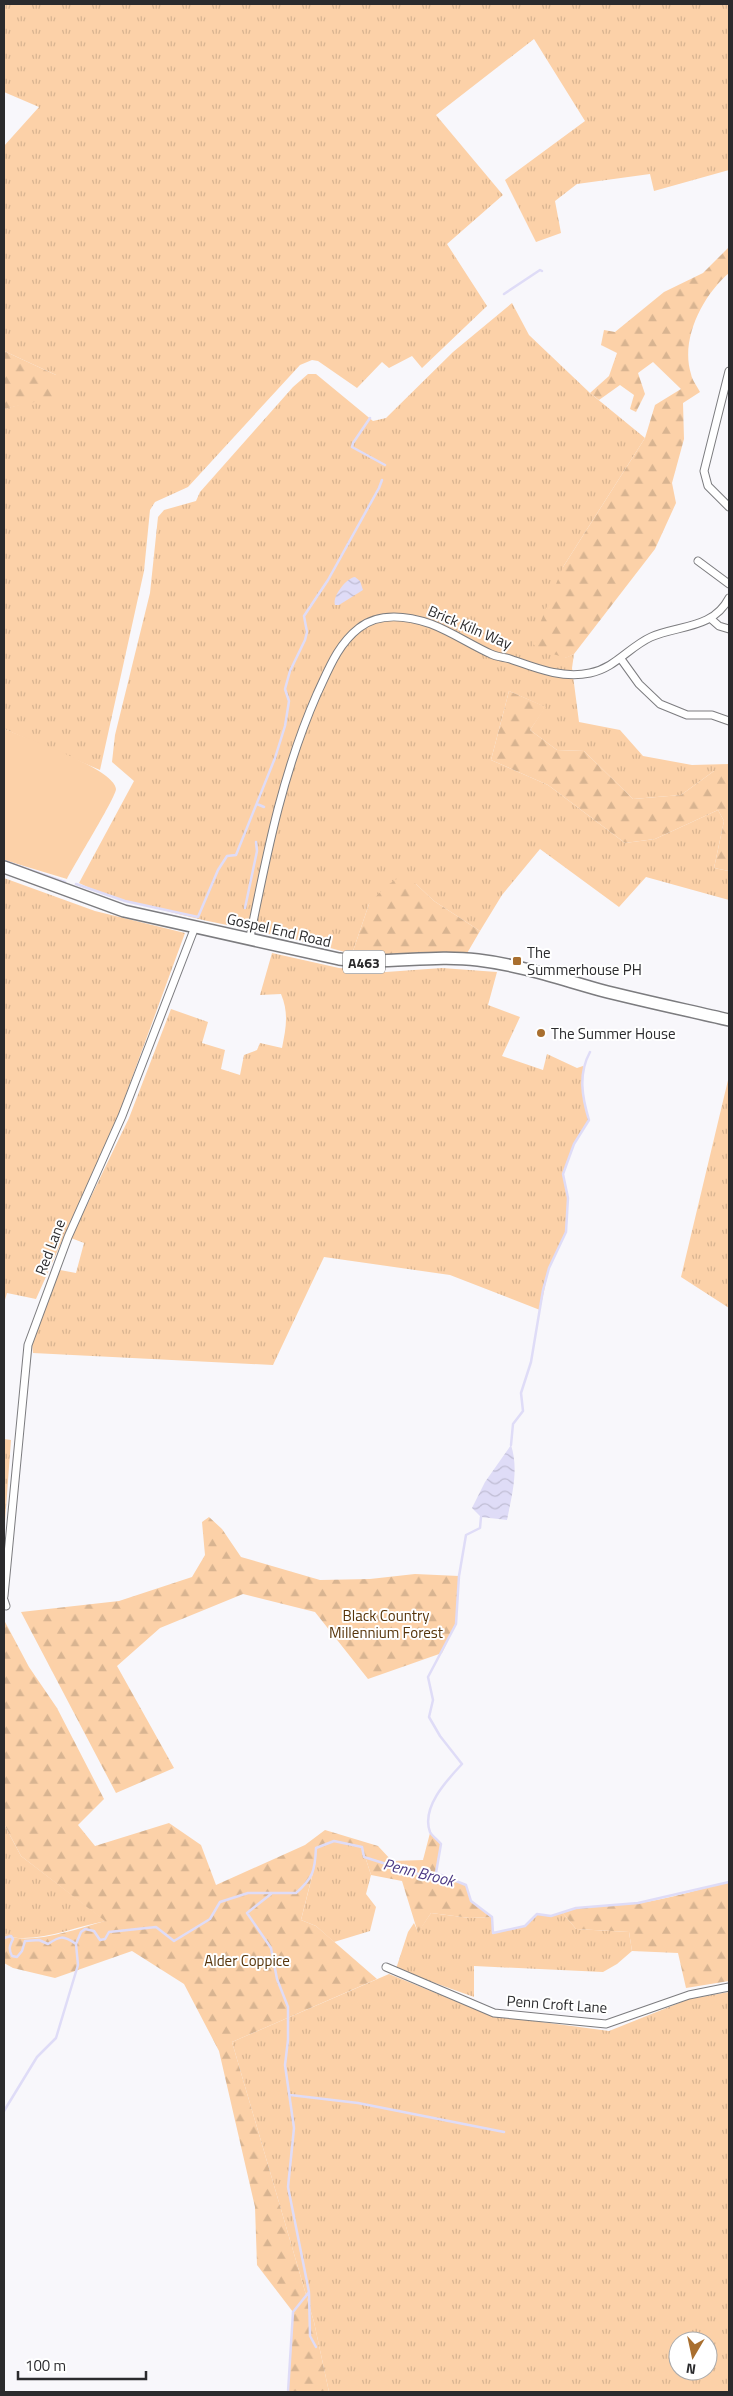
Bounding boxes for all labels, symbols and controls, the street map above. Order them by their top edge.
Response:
street label: Brick Kiln Way [424,599,516,655]
street label: Gospel End Road [225,907,333,953]
place label: The Summerhouse PH [527,941,642,981]
road number: A463 [343,950,385,974]
marker: The Summerhouse PH [511,955,523,967]
place label: The Summer House [551,1022,676,1045]
marker: The Summer House [535,1027,547,1039]
street label: Red Lane [29,1216,71,1278]
park label: Black Country Millennium Forest [329,1604,444,1644]
water label: Penn Brook [381,1852,459,1893]
park label: Alder Coppice [204,1949,290,1972]
street label: Penn Croft Lane [506,1989,608,2019]
north arrow [668,2331,718,2381]
scale bar [18,2348,145,2380]
text: 100 m [25,2354,66,2377]
text: N [684,2358,697,2380]

